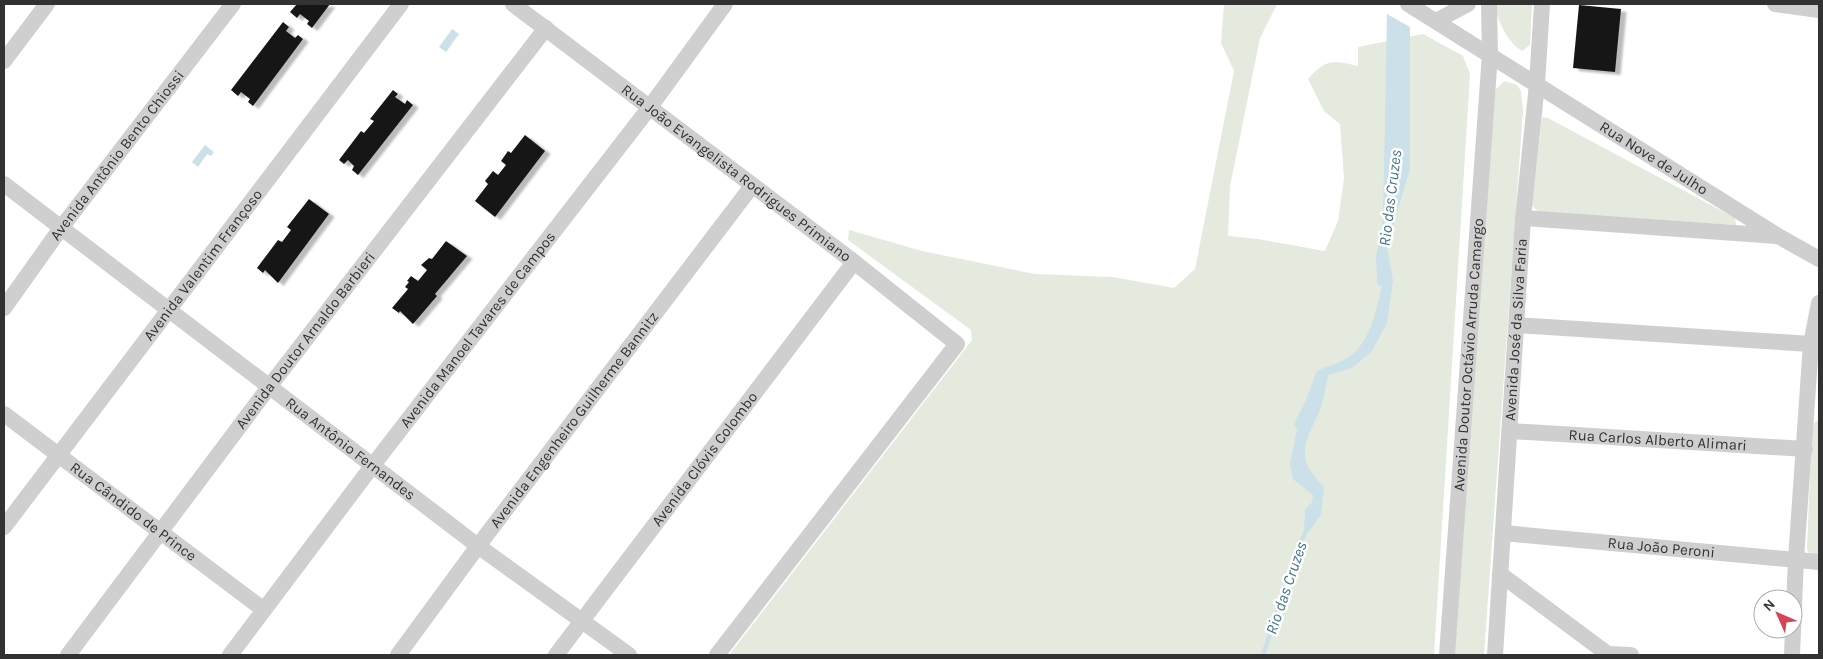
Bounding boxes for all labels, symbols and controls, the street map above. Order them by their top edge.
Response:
street label: Avenida Antônio Bento Chiossi [46,67,188,244]
street label: Rua João Evangelista Rodrigues Primiano [618,80,855,266]
street label: Rua Nove de Julho [1596,117,1711,199]
water label: Rio das Cruzes [1375,148,1405,247]
street label: Avenida Valentim Françoso [140,186,266,344]
street label: Avenida Doutor Octávio Arruda Camargo [1450,217,1487,492]
street label: Avenida Manoel Tavares de Campos [396,228,559,431]
street label: Avenida José da Silva Faria [1501,238,1531,422]
street label: Avenida Doutor Arnaldo Barbieri [232,248,379,432]
street label: Avenida Engenheiro Guilherme Bannitz [486,308,662,531]
street label: Avenida Clóvis Colombo [648,388,761,530]
street label: Rua Antônio Fernandes [282,393,419,504]
street label: Rua Carlos Alberto Alimari [1568,426,1747,454]
street label: Rua Cândido de Prince [67,458,200,565]
street label: Rua João Peroni [1607,534,1716,561]
water label: Rio das Cruzes [1261,539,1311,637]
north arrow [1753,589,1803,639]
text: N [1760,596,1779,615]

